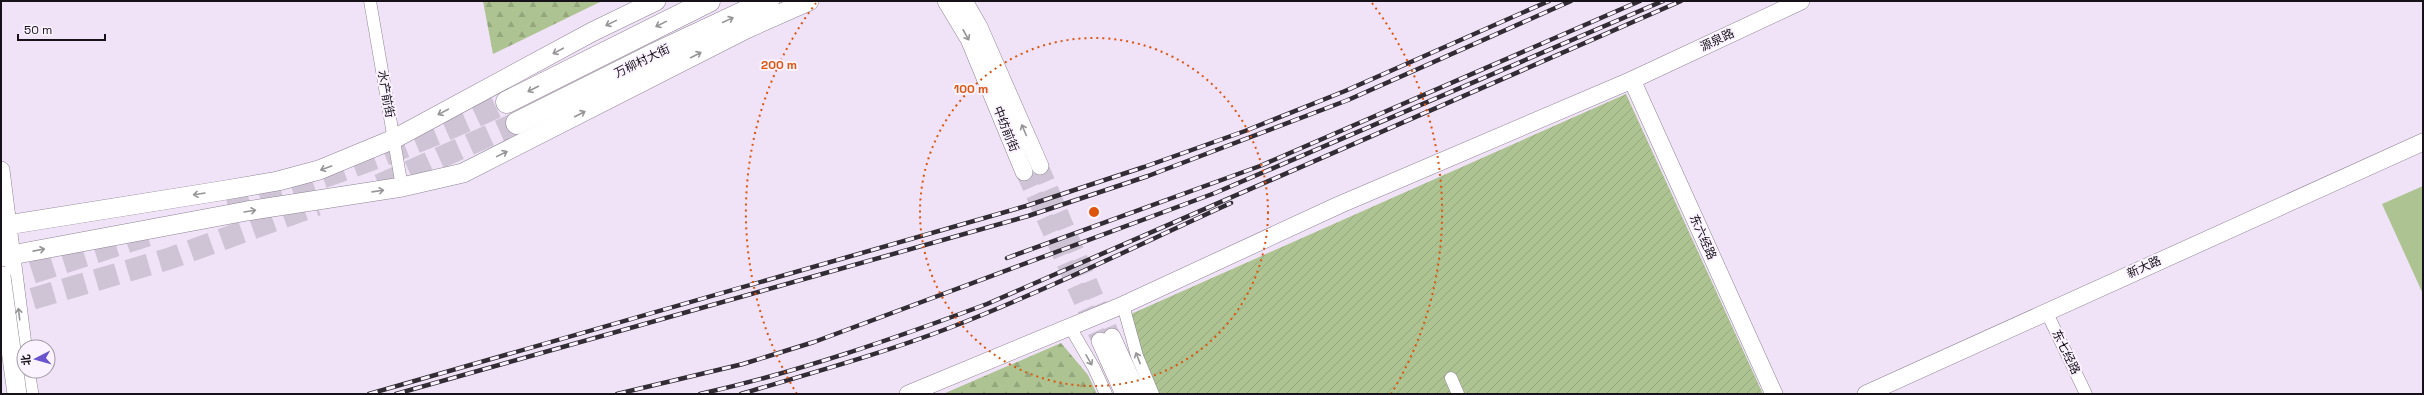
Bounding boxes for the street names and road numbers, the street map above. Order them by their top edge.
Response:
street label: 源泉路 [1697,25,1737,55]
street label: 万柳村大街 [612,41,672,81]
street label: 水产前街 [374,69,398,119]
street label: 中纺前街 [990,104,1022,154]
street label: 东六经路 [1686,212,1720,262]
street label: 新大路 [2124,252,2164,282]
street label: 东七经路 [2048,327,2084,377]

